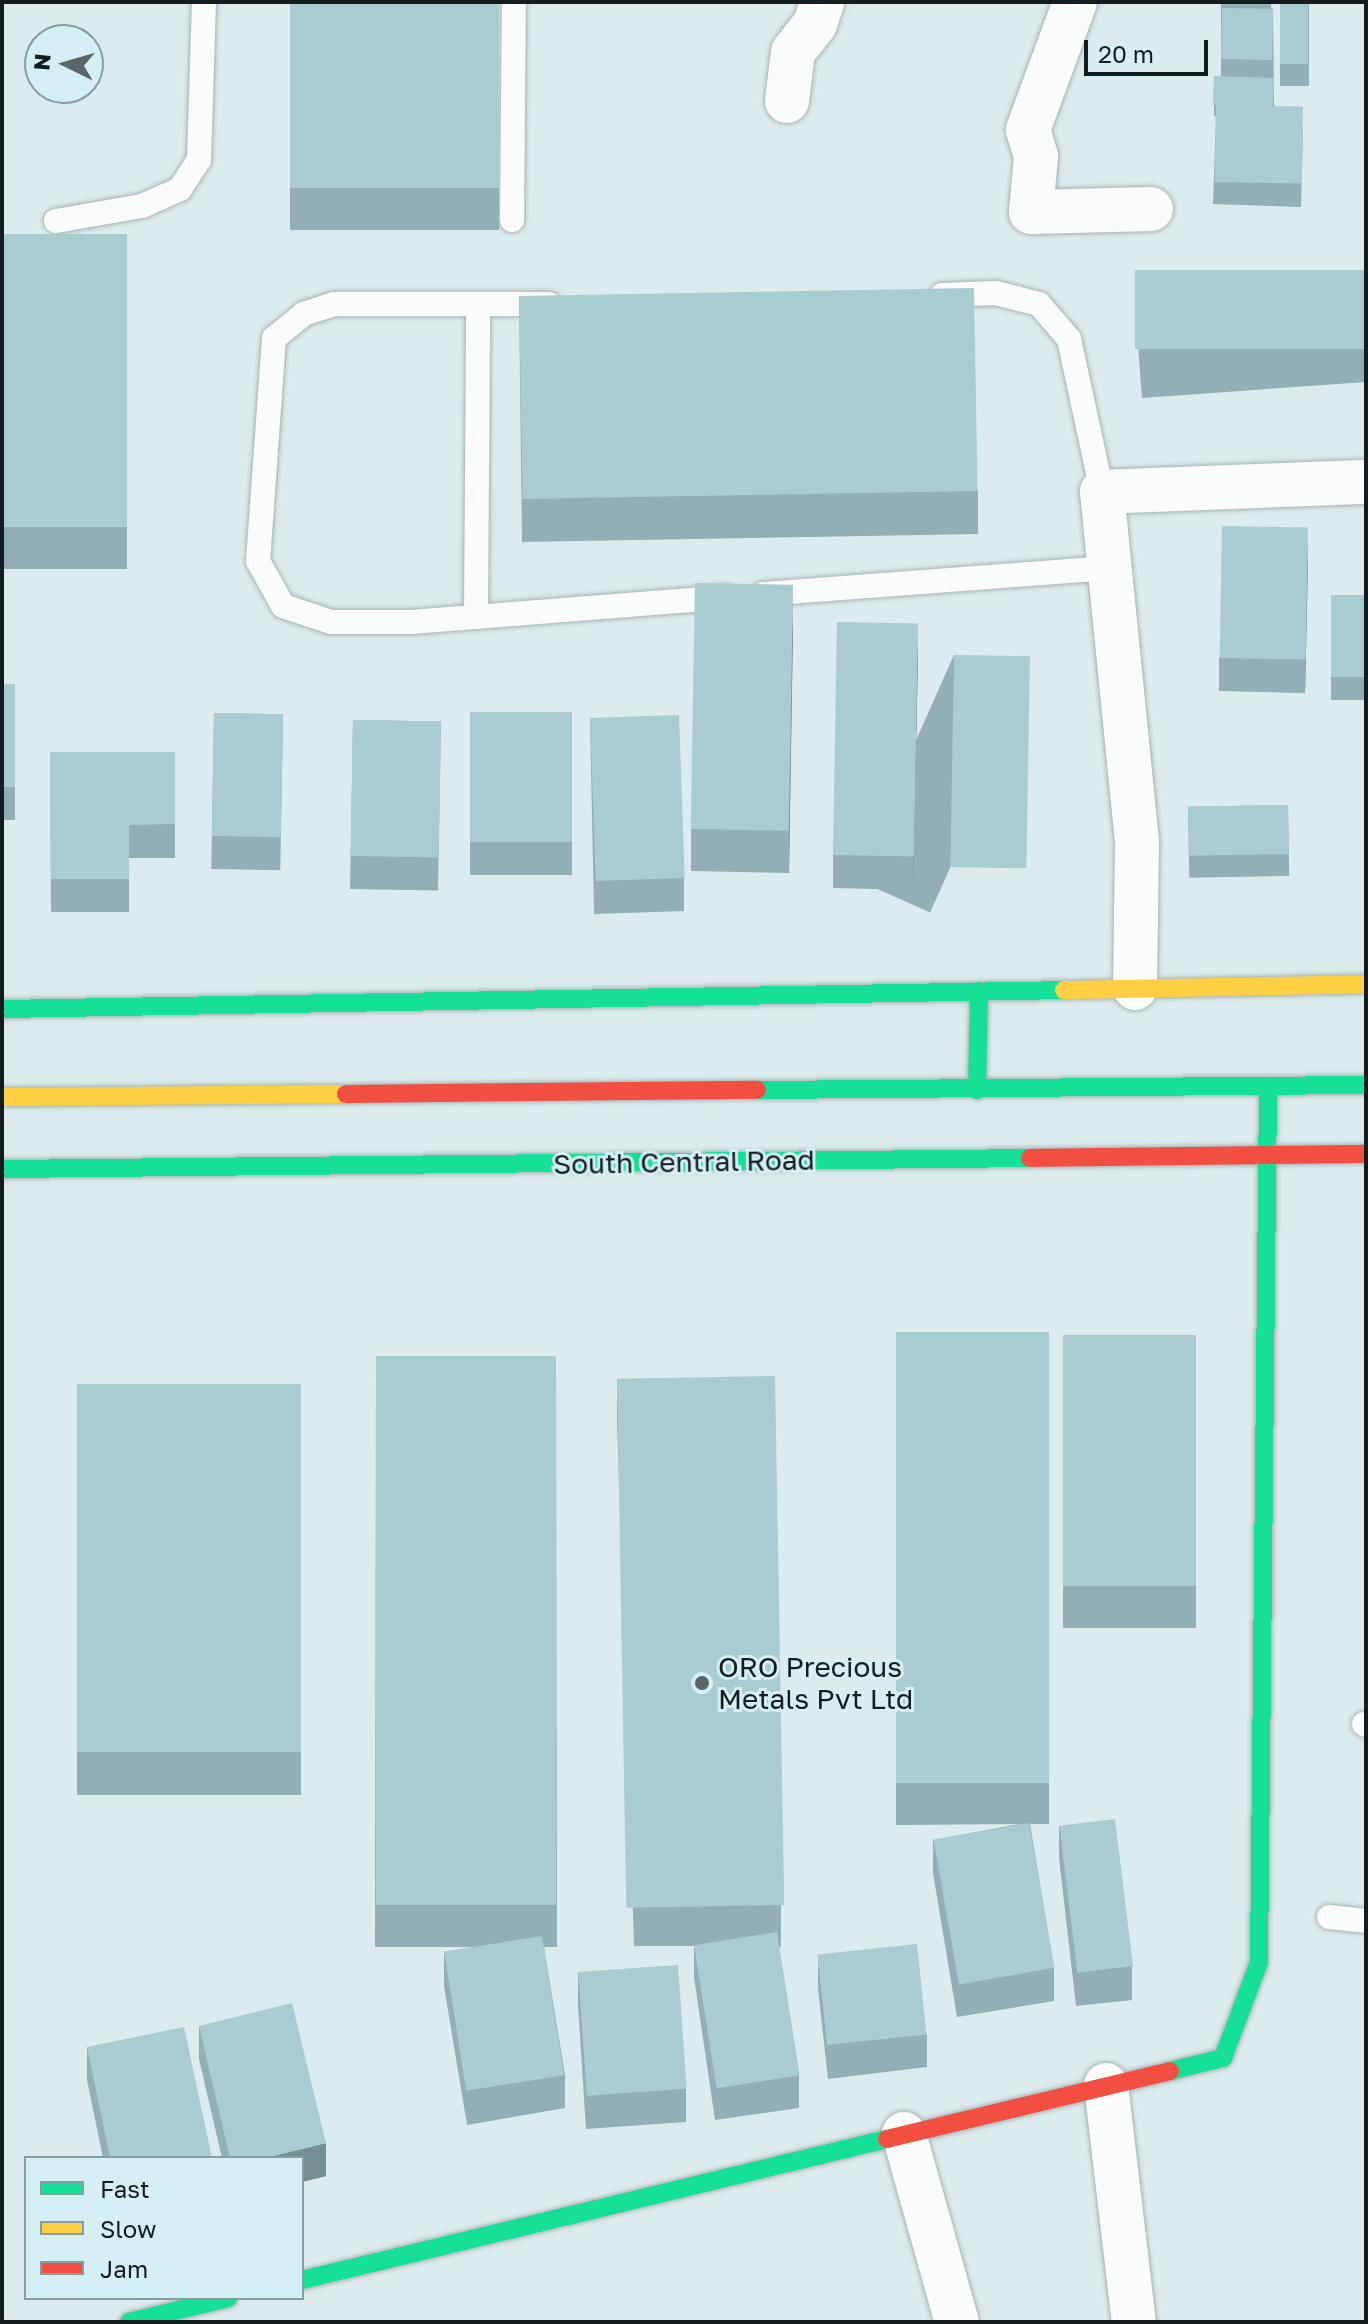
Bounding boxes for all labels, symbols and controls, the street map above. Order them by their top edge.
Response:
north arrow [24,24,104,104]
scale bar [1088,24,1212,74]
text: 20 m [1098,39,1154,68]
text: N [27,53,56,72]
street label: South Central Road [553,1143,815,1181]
place label: ORO Precious Metals Pvt Ltd [718,1650,913,1716]
marker: ORO Precious Metals Pvt Ltd [693,1674,711,1692]
legend [24,2156,304,2300]
text: Fast [100,2174,150,2203]
text: Slow [100,2214,156,2243]
text: Jam [100,2254,148,2283]

